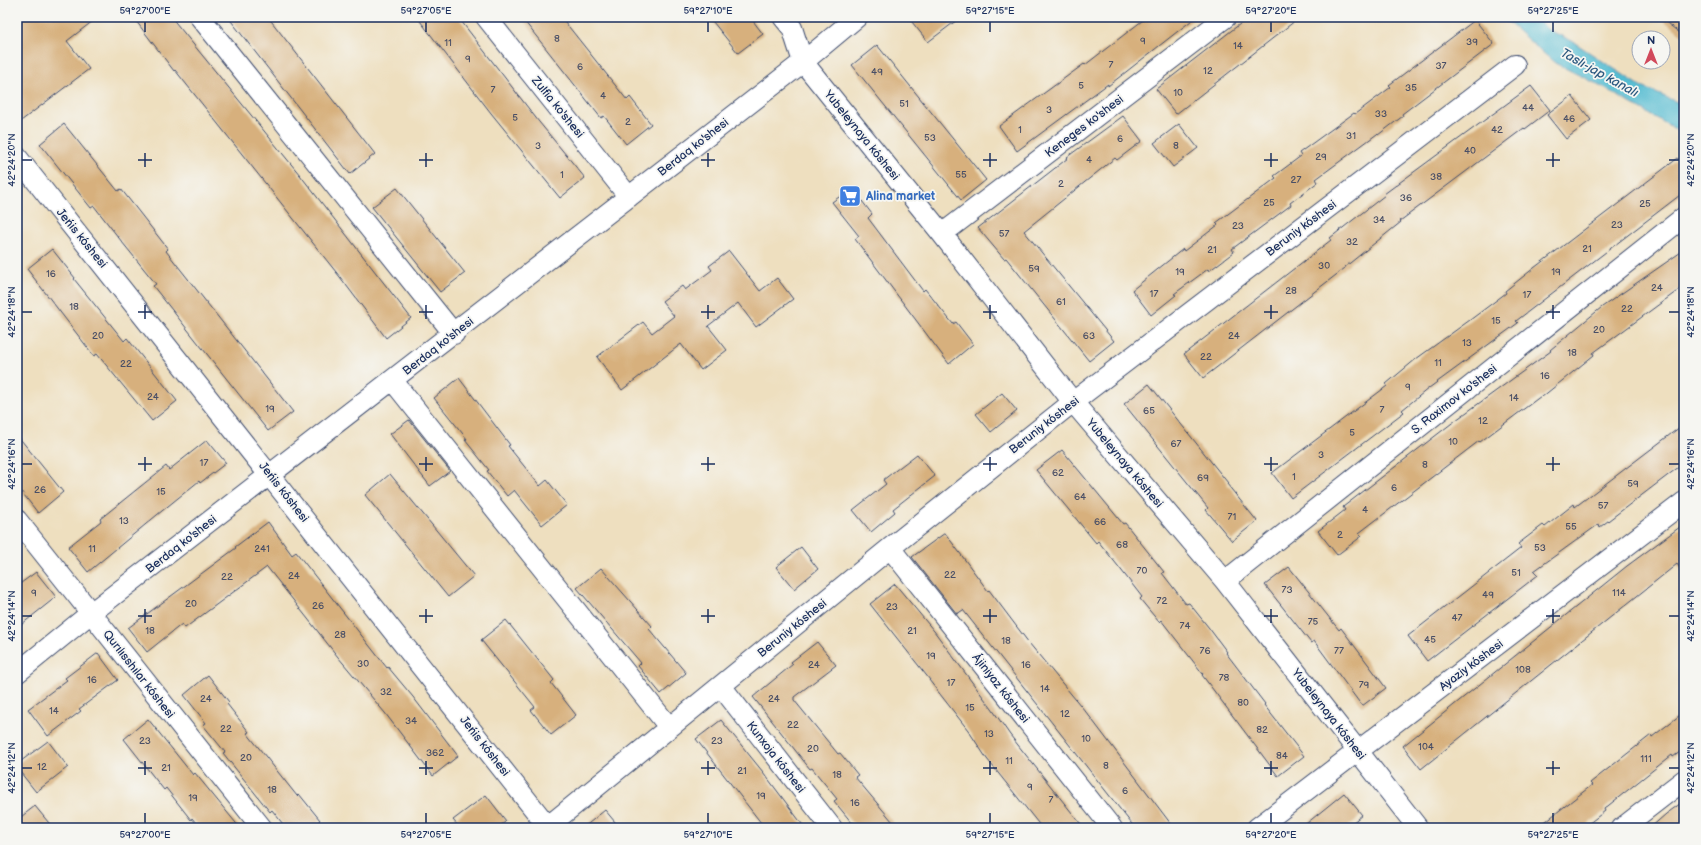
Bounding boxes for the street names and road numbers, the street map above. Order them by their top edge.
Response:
street label: Zulfia ko'shesi [528,73,587,141]
street label: Yubeleynaya kóshesi [820,86,903,184]
street label: Keneges ko'shesi [1042,92,1127,161]
street label: Berdaq ko'shesi [655,115,732,180]
street label: Beruniy kóshesi [1263,197,1340,260]
street label: Jeńis kóshesi [53,205,110,271]
street label: Berdaq ko'shesi [400,314,477,379]
street label: S. Raximov ko'shesi [1408,361,1500,438]
street label: Beruniy kóshesi [1006,393,1082,457]
street label: Yubeleynaya kóshesi [1082,415,1166,511]
street label: Jeńis kóshesi [255,459,312,526]
street label: Berdaq ko'shesi [143,512,220,577]
street label: Beruniy kóshesi [755,596,830,661]
street label: Qurılısshılar kóshesi [99,627,178,722]
street label: Ayaziy kóshesi [1436,636,1506,694]
street label: Ájiniyaz kóshesi [969,649,1034,726]
street label: Yubeleynaya kóshesi [1288,665,1369,763]
street label: Jeńis kóshesi [456,713,513,780]
street label: Kunxoja kóshesi [743,719,808,796]

